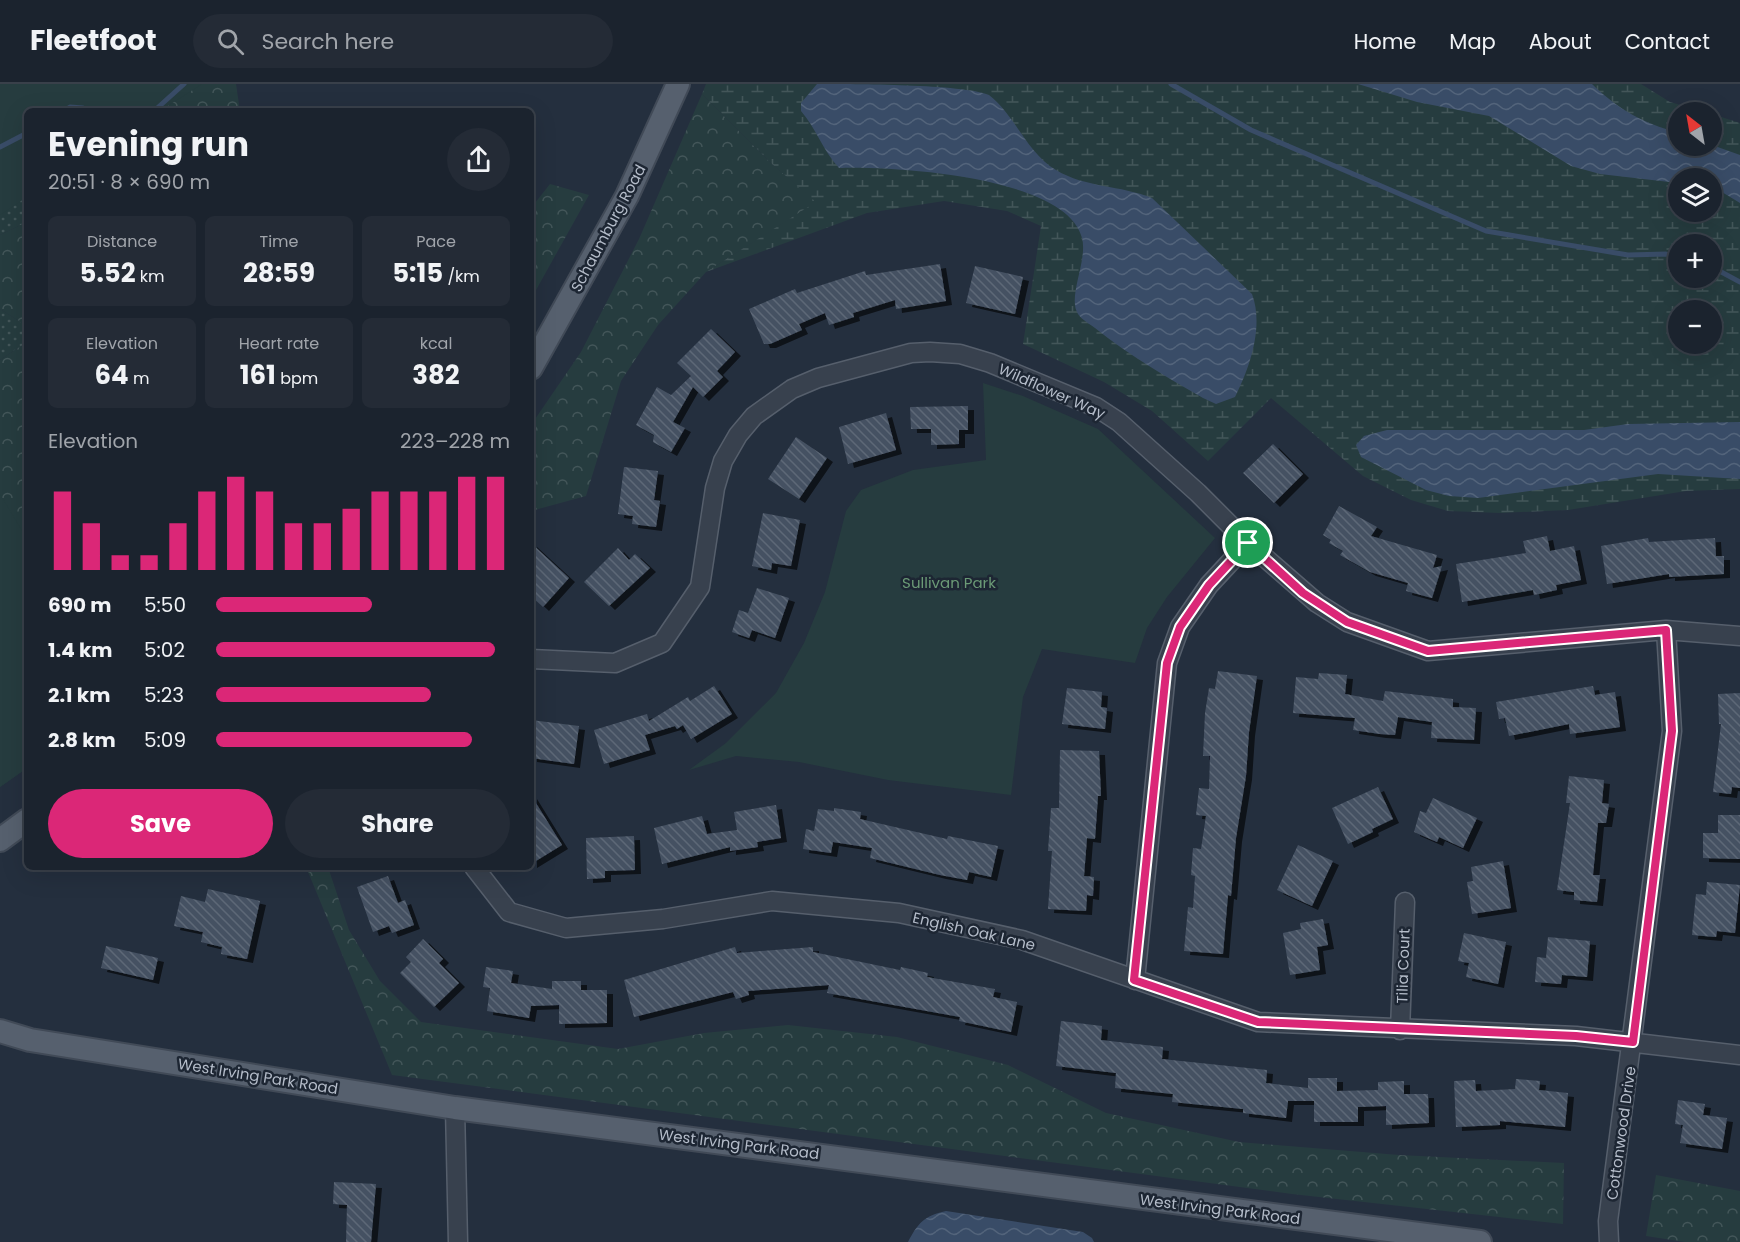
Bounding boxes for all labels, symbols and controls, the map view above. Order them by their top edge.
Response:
search box [193,14,613,68]
text: Fleetfoot [30,21,157,60]
icon: search [214,25,247,58]
text: Search here [262,26,394,57]
text: Home [1354,27,1416,56]
text: Map [1449,27,1496,56]
text: About [1529,27,1592,56]
text: Contact [1625,27,1710,56]
north arrow [1668,102,1722,156]
map controls [1668,102,1722,354]
text: Evening run [48,121,249,168]
button: share [447,128,510,191]
street label: Schaumburg Road [566,161,650,295]
text: 20:51 · 8 × 690 m [48,168,210,196]
button: layers [1668,168,1722,222]
text: Distance [87,230,157,253]
text: Time [260,230,299,253]
text: Pace [416,230,456,253]
button: + [1668,234,1722,288]
text: 5.52 [80,255,135,291]
text: 28:59 [243,255,315,291]
text: 5:15 [392,255,443,291]
text: km [135,265,164,288]
text: /km [443,265,480,288]
button: − [1668,300,1722,354]
text: Elevation [86,332,158,355]
text: Heart rate [239,332,319,355]
text: kcal [420,332,452,355]
text: 64 [95,357,129,393]
text: 161 [240,357,276,393]
text: 382 [412,357,460,393]
street label: Wildflower Way [995,358,1109,424]
text: m [129,367,149,390]
text: bpm [276,367,318,390]
text: Elevation [48,427,138,455]
text: 223–228 m [400,427,510,455]
pin [1222,517,1273,568]
icon: arrive [1231,526,1264,559]
park label: Sullivan Park [902,572,996,593]
text: 690 m [48,591,112,619]
text: 5:50 [144,591,186,619]
text: 1.4 km [48,636,112,664]
text: 5:02 [144,636,185,664]
text: 2.1 km [48,681,110,709]
text: 5:23 [144,681,184,709]
text: 2.8 km [48,726,116,754]
text: 5:09 [144,726,186,754]
button: Save [48,789,273,858]
button: Share [285,789,510,858]
street label: English Oak Lane [911,907,1037,955]
street label: Tilia Court [1391,928,1415,1004]
street label: West Irving Park Road [177,1053,339,1099]
street label: Cottonwood Drive [1601,1065,1641,1201]
street label: West Irving Park Road [658,1124,820,1164]
street label: West Irving Park Road [1139,1189,1301,1229]

